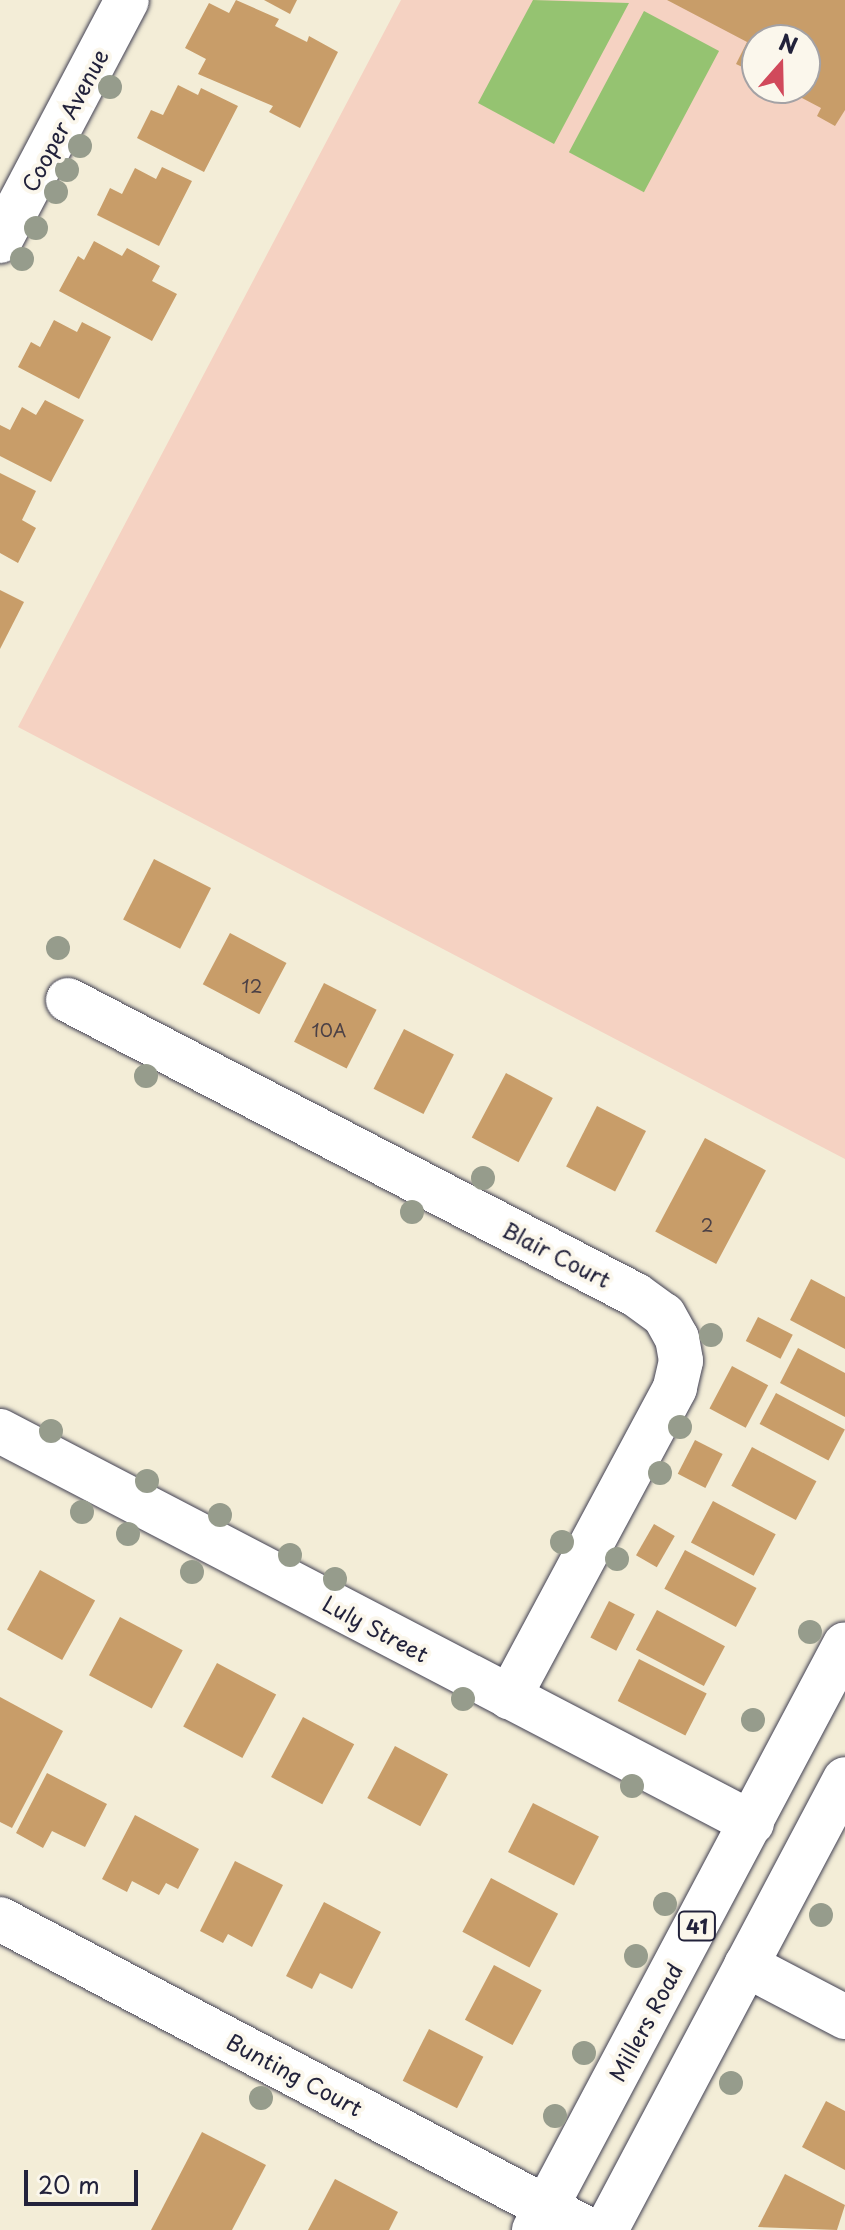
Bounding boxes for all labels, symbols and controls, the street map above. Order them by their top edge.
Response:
north arrow [741,24,821,104]
text: N [775,24,803,61]
street label: Cooper Avenue [15,44,113,196]
house number: 12 [242,975,262,997]
house number: 10A [312,1019,346,1041]
house number: 2 [701,1214,713,1236]
street label: Blair Court [498,1215,616,1293]
street label: Luly Street [318,1589,434,1667]
road number: 41 [677,1910,717,1942]
street label: Millers Road [603,1958,687,2086]
street label: Bunting Court [223,2027,367,2121]
scale bar [28,2154,142,2204]
text: 20 m [38,2166,100,2202]

